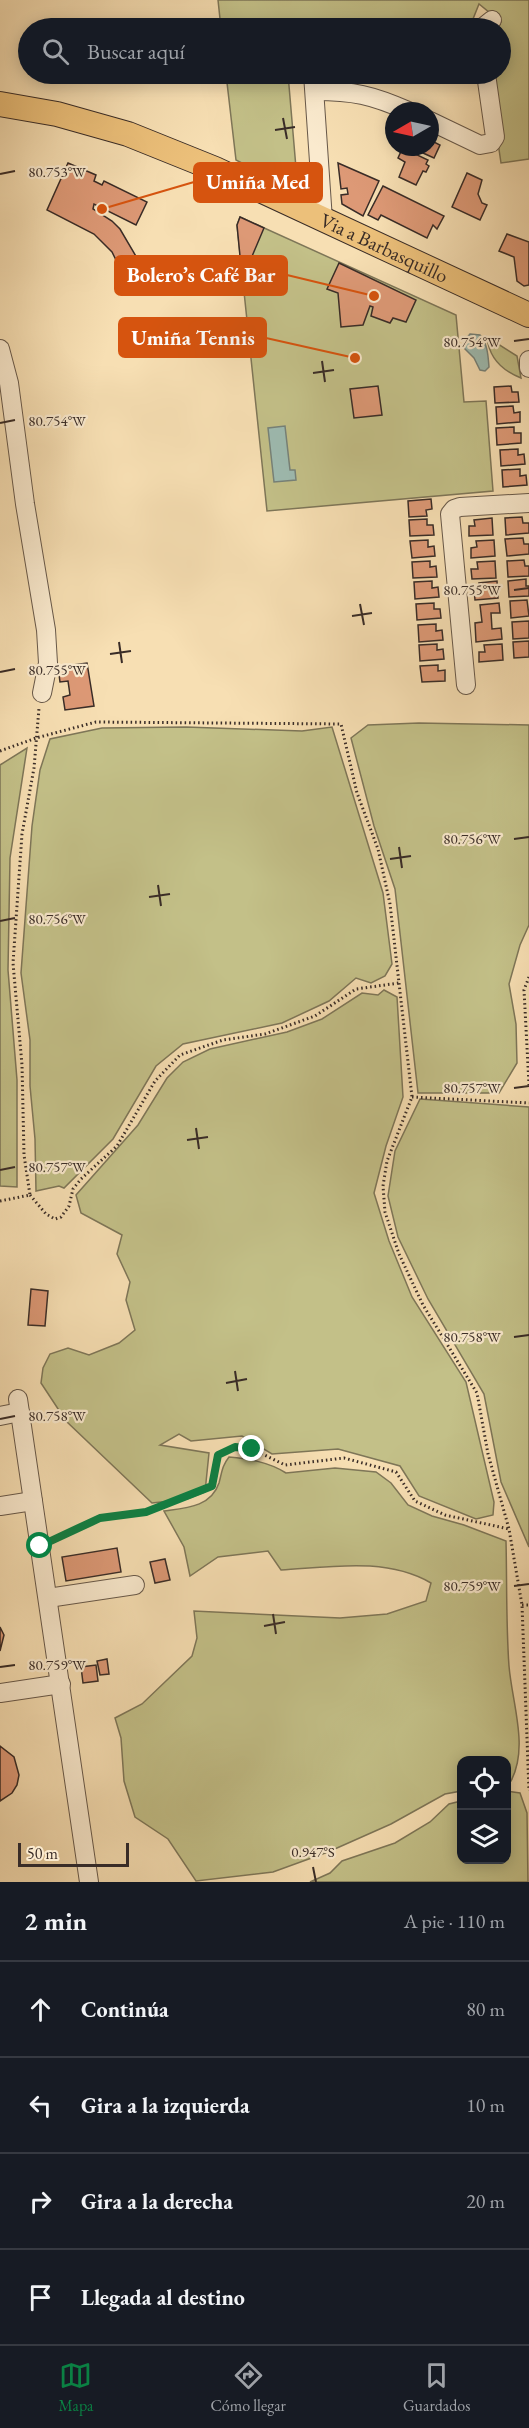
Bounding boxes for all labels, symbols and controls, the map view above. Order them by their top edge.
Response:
search box [18,18,511,84]
icon: search [39,35,72,68]
text: Buscar aquí [87,37,185,66]
north arrow [385,102,439,156]
text: 80.753°W [28,162,86,181]
callout: Umiña Med [194,163,322,202]
text: Umiña Med [206,168,310,195]
street label: Via a Barbasquillo [316,207,452,289]
callout: Bolero’s Café Bar [115,256,287,295]
text: Bolero’s Café Bar [127,261,276,288]
callout: Umiña Tennis [119,318,266,357]
text: Umiña Tennis [131,324,255,351]
text: 80.754°W [443,332,501,351]
text: 80.754°W [28,411,86,430]
text: 80.755°W [443,580,501,599]
text: 80.755°W [28,660,86,679]
text: 80.756°W [443,829,501,848]
text: 80.756°W [28,909,86,928]
text: 80.757°W [443,1078,501,1097]
text: 80.757°W [28,1157,86,1176]
text: 80.758°W [443,1327,501,1346]
text: 80.758°W [28,1406,86,1425]
route end [238,1435,264,1461]
route start [26,1532,52,1558]
text: 80.759°W [443,1576,501,1595]
text: 80.759°W [28,1655,86,1674]
map controls [457,1756,511,1864]
button: locate [457,1756,511,1810]
button: layers [457,1810,511,1864]
scale bar [18,1840,129,1868]
text: 0.947°S [291,1842,335,1861]
text: 50 m [27,1843,58,1864]
text: 2 min [24,1904,87,1938]
text: A pie · 110 m [404,1908,505,1934]
icon: ahead [24,1993,57,2026]
text: Continúa [81,1995,169,2024]
text: 80 m [466,1996,505,2022]
icon: left [24,2089,57,2122]
text: Gira a la izquierda [81,2091,250,2120]
text: 10 m [466,2092,505,2118]
icon: right [24,2185,57,2218]
text: Gira a la derecha [81,2187,233,2216]
text: 20 m [466,2188,505,2214]
icon: arrive [24,2281,57,2314]
text: Llegada al destino [81,2283,245,2312]
tab: Mapa [59,2359,93,2416]
tab: Cómo llegar [210,2359,286,2416]
tab: Guardados [403,2359,470,2416]

